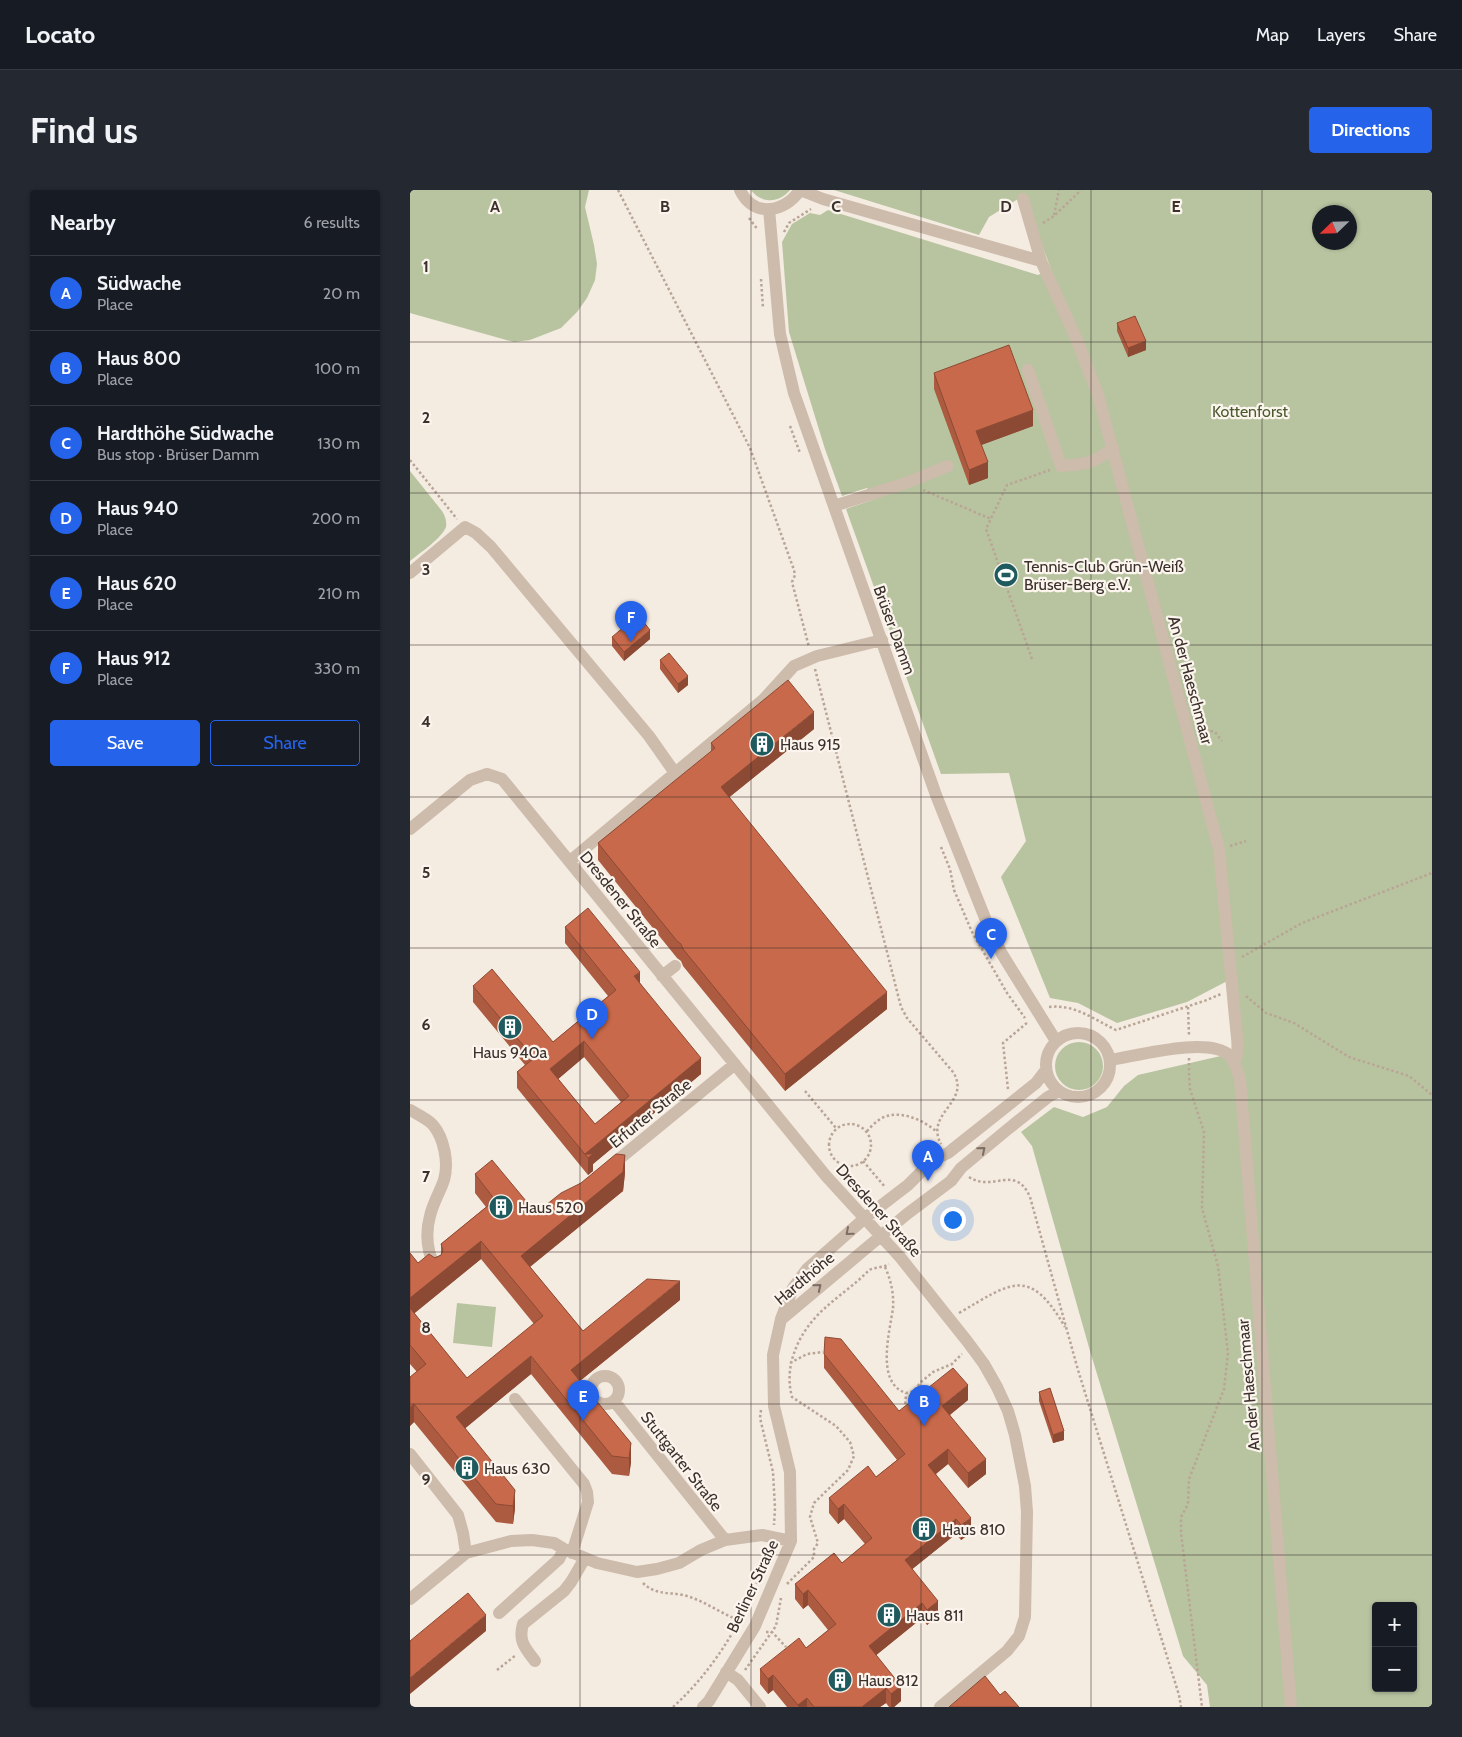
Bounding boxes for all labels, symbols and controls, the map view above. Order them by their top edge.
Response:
text: Locato [25,20,95,49]
text: Map [1256,24,1289,46]
text: Layers [1317,24,1366,46]
text: Share [1394,24,1437,46]
button: Directions [1309,107,1432,153]
text: Find us [30,109,138,152]
text: A [490,197,500,216]
text: B [660,197,670,216]
text: C [831,197,841,216]
text: D [1000,197,1012,216]
text: E [1171,197,1181,216]
north arrow [1312,205,1357,250]
text: Nearby [50,210,116,235]
text: 6 results [304,213,360,232]
text: 1 [423,257,429,276]
text: Südwache [97,272,181,295]
text: A [61,284,71,303]
text: 20 m [323,284,360,303]
text: Place [97,295,133,314]
text: Haus 800 [97,347,181,370]
text: B [61,359,71,378]
text: 100 m [315,359,360,378]
text: Place [97,370,133,389]
park label: Kottenforst [1212,402,1289,421]
text: 2 [422,408,430,427]
text: Hardthöhe Südwache [97,422,274,445]
text: C [61,434,71,453]
text: 130 m [317,434,360,453]
text: Bus stop · Brüser Damm [97,445,259,464]
text: Haus 940 [97,497,179,520]
text: D [60,509,72,528]
text: 200 m [312,509,360,528]
text: Place [97,520,133,539]
place label: Tennis-Club Grün-Weiß Brüser-Berg e.V. [1024,557,1184,594]
text: 3 [422,560,430,579]
sports icon: Tennis-Club Grün-Weiß Brüser-Berg e.V. [993,562,1019,588]
text: Haus 620 [97,572,177,595]
street label: Brüser Damm [870,583,919,677]
text: E [61,584,71,603]
text: 210 m [318,584,360,603]
text: Place [97,595,133,614]
pin: F [615,601,647,642]
street label: An der Haeschmaar [1164,614,1217,747]
text: Haus 912 [97,647,171,670]
text: F [62,659,70,678]
text: 330 m [314,659,360,678]
text: Place [97,670,133,689]
text: 4 [421,712,431,731]
button: Save [50,720,200,766]
button: Share [210,720,360,766]
building icon: Haus 915 [749,731,775,757]
place label: Haus 915 [780,735,840,754]
street label: Dresdener Straße [576,847,665,951]
text: 5 [422,863,430,882]
pin: C [975,918,1007,959]
pin: D [576,998,608,1039]
building icon: Haus 940a [497,1014,523,1040]
text: 6 [422,1015,431,1034]
place label: Haus 940a [473,1043,548,1062]
street label: Erfurter Straße [606,1075,695,1152]
pin: A [912,1140,944,1181]
one-way arrow [977,1147,986,1156]
street label: Dresdener Straße [832,1160,925,1261]
text: 7 [422,1167,431,1186]
building icon: Haus 520 [488,1194,514,1220]
place label: Haus 520 [518,1198,584,1217]
your location [940,1207,966,1233]
one-way arrow [845,1226,854,1235]
street label: Hardthöhe [771,1248,838,1309]
one-way arrow [812,1284,821,1293]
street label: An der Haeschmaar [1233,1317,1264,1452]
text: 8 [421,1318,431,1337]
pin: E [567,1380,599,1421]
pin: B [908,1385,940,1426]
street label: Stuttgarter Straße [637,1408,726,1515]
building icon: Haus 630 [454,1455,480,1481]
place label: Haus 630 [484,1459,550,1478]
text: 9 [422,1470,431,1489]
building icon: Haus 810 [911,1516,937,1542]
place label: Haus 810 [942,1520,1006,1539]
street label: Berliner Straße [723,1537,782,1636]
building icon: Haus 811 [876,1602,902,1628]
map controls [1372,1602,1417,1692]
button: + [1372,1602,1417,1647]
place label: Haus 811 [906,1606,964,1625]
button: − [1372,1647,1417,1692]
building icon: Haus 812 [827,1667,853,1693]
place label: Haus 812 [858,1671,919,1690]

